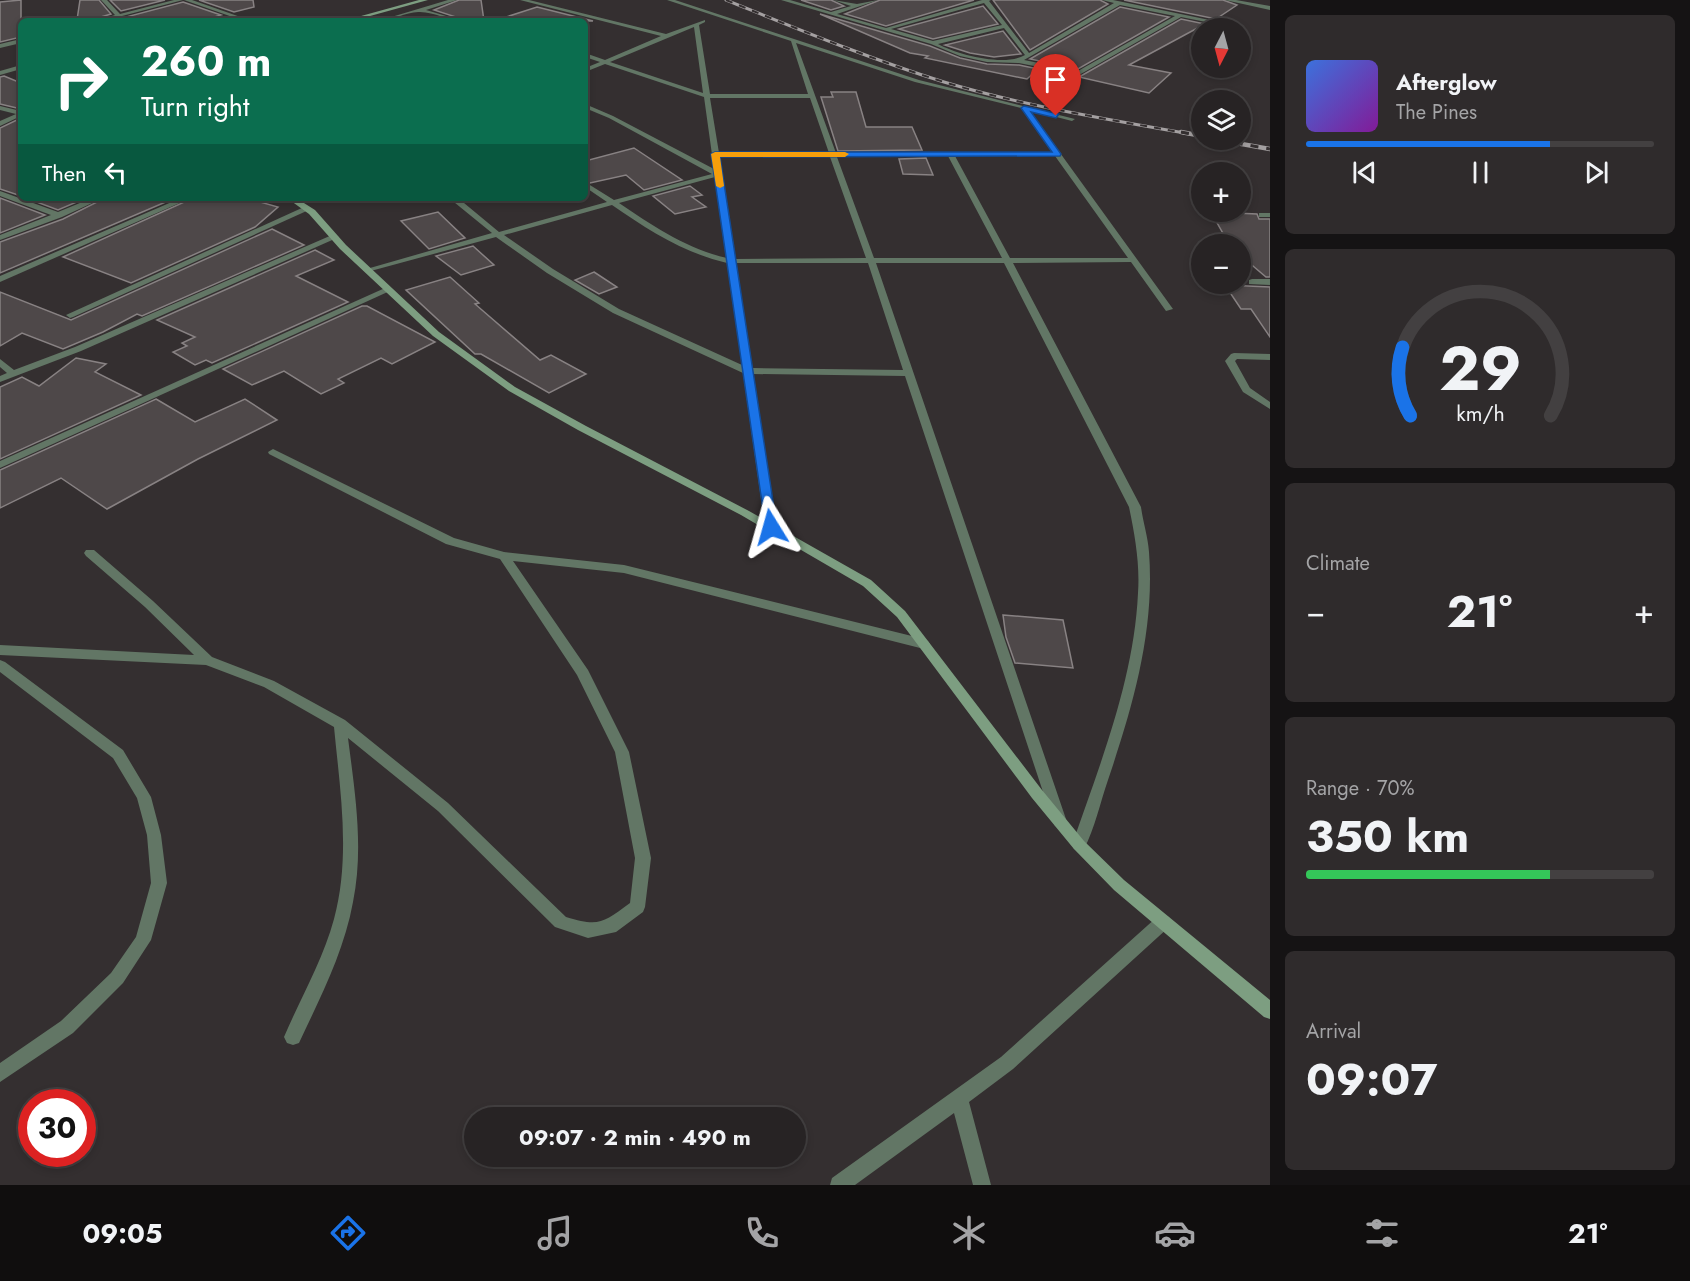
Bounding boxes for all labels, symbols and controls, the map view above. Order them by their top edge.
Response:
north arrow [1191,18,1251,78]
map controls [1191,18,1251,294]
text: 260 m [141,31,272,92]
icon: right [42,42,120,120]
pin [1030,54,1081,116]
icon: arrive [1039,63,1072,96]
text: Afterglow [1396,66,1497,98]
text: Turn right [141,87,249,126]
button: layers [1191,90,1251,150]
text: The Pines [1396,98,1477,127]
icon: left [99,156,132,189]
icon: previous [1348,156,1381,189]
icon: pause [1464,156,1497,189]
icon: next [1580,156,1613,189]
text: Then [42,157,87,189]
button: + [1191,162,1251,222]
button: − [1191,234,1251,294]
text: 29 [1439,323,1521,413]
text: km/h [1456,398,1504,429]
position arrow [739,495,803,559]
text: Climate [1306,549,1370,578]
text: 21° [1447,579,1512,644]
text: − [1306,588,1325,635]
text: + [1634,588,1654,635]
text: Range · 70% [1306,774,1415,803]
text: 350 km [1306,804,1469,869]
text: Arrival [1306,1017,1361,1046]
text: 09:07 [1306,1047,1437,1112]
speed limit sign: 30 [18,1089,96,1167]
text: 09:07 · 2 min · 490 m [519,1121,751,1153]
icon: directions [327,1212,369,1254]
icon: music [534,1212,576,1254]
icon: phone [741,1212,783,1254]
icon: climate [948,1212,990,1254]
icon: car [1154,1212,1196,1254]
icon: filters [1361,1212,1403,1254]
text: 09:05 [82,1214,162,1253]
text: 21° [1568,1214,1608,1253]

